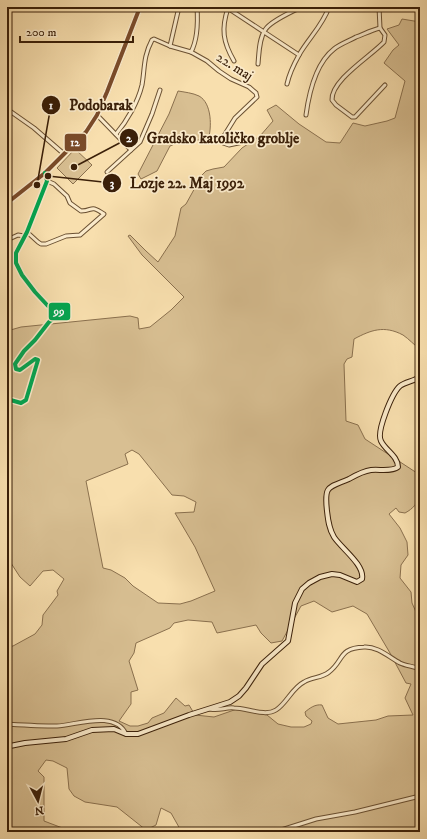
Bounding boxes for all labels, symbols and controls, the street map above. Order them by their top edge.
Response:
scale bar [20,18,133,44]
text: 200 m [26,25,56,40]
street label: 22. maj [213,49,256,85]
callout: Podobarak [41,92,141,119]
text: Podobarak [69,96,133,115]
text: 1 [49,98,54,113]
callout: Gradsko katoličko groblje [119,124,308,151]
text: Gradsko katoličko groblje [147,129,300,148]
text: 2 [126,131,133,146]
line badge: 12 [64,133,87,152]
text: 12 [70,136,80,150]
callout: Lozje 22. Maj 1992 [102,170,252,197]
text: Lozje 22. Maj 1992 [130,174,245,193]
text: 3 [110,176,115,191]
line badge: 99 [48,302,71,321]
text: 99 [53,305,65,319]
north arrow [18,781,58,821]
text: N [34,802,44,817]

